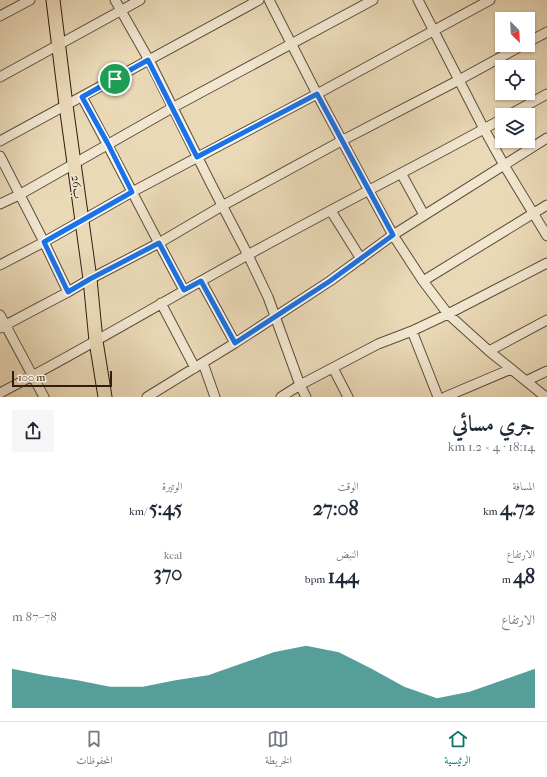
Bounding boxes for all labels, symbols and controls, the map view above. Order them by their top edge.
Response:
north arrow [495,12,535,52]
map controls [495,12,535,148]
button: locate [495,60,535,100]
pin [98,62,132,96]
icon: arrive [104,68,126,90]
button: layers [495,108,535,148]
street label: 26ب [68,174,85,200]
scale bar [12,369,112,388]
text: 100 m [18,371,46,384]
button: share [12,410,54,452]
text: جري مسائي [452,411,535,437]
text: 18:14 · 4 × 1.2 km [448,439,535,454]
text: الوتيرة [162,480,182,493]
text: الوقت [338,480,359,493]
text: المسافة [513,480,535,493]
text: 5:45 [149,497,182,520]
text: 27:08 [313,497,359,520]
text: 4.72 [500,497,535,520]
text: /km [129,505,149,518]
text: km [483,505,500,518]
text: النبض [336,548,359,561]
text: الارتفاع [506,548,535,561]
text: kcal [164,549,182,562]
text: 370 [154,562,182,585]
text: 144 [328,565,359,588]
text: 48 [513,565,535,588]
text: bpm [305,573,328,586]
text: m [502,573,513,586]
text: 78–87 m [12,609,57,624]
text: الارتفاع [501,612,535,627]
tab: المحفوظات [76,728,113,771]
tab: الخريطة [265,728,292,771]
tab: الرئيسية [444,728,471,771]

